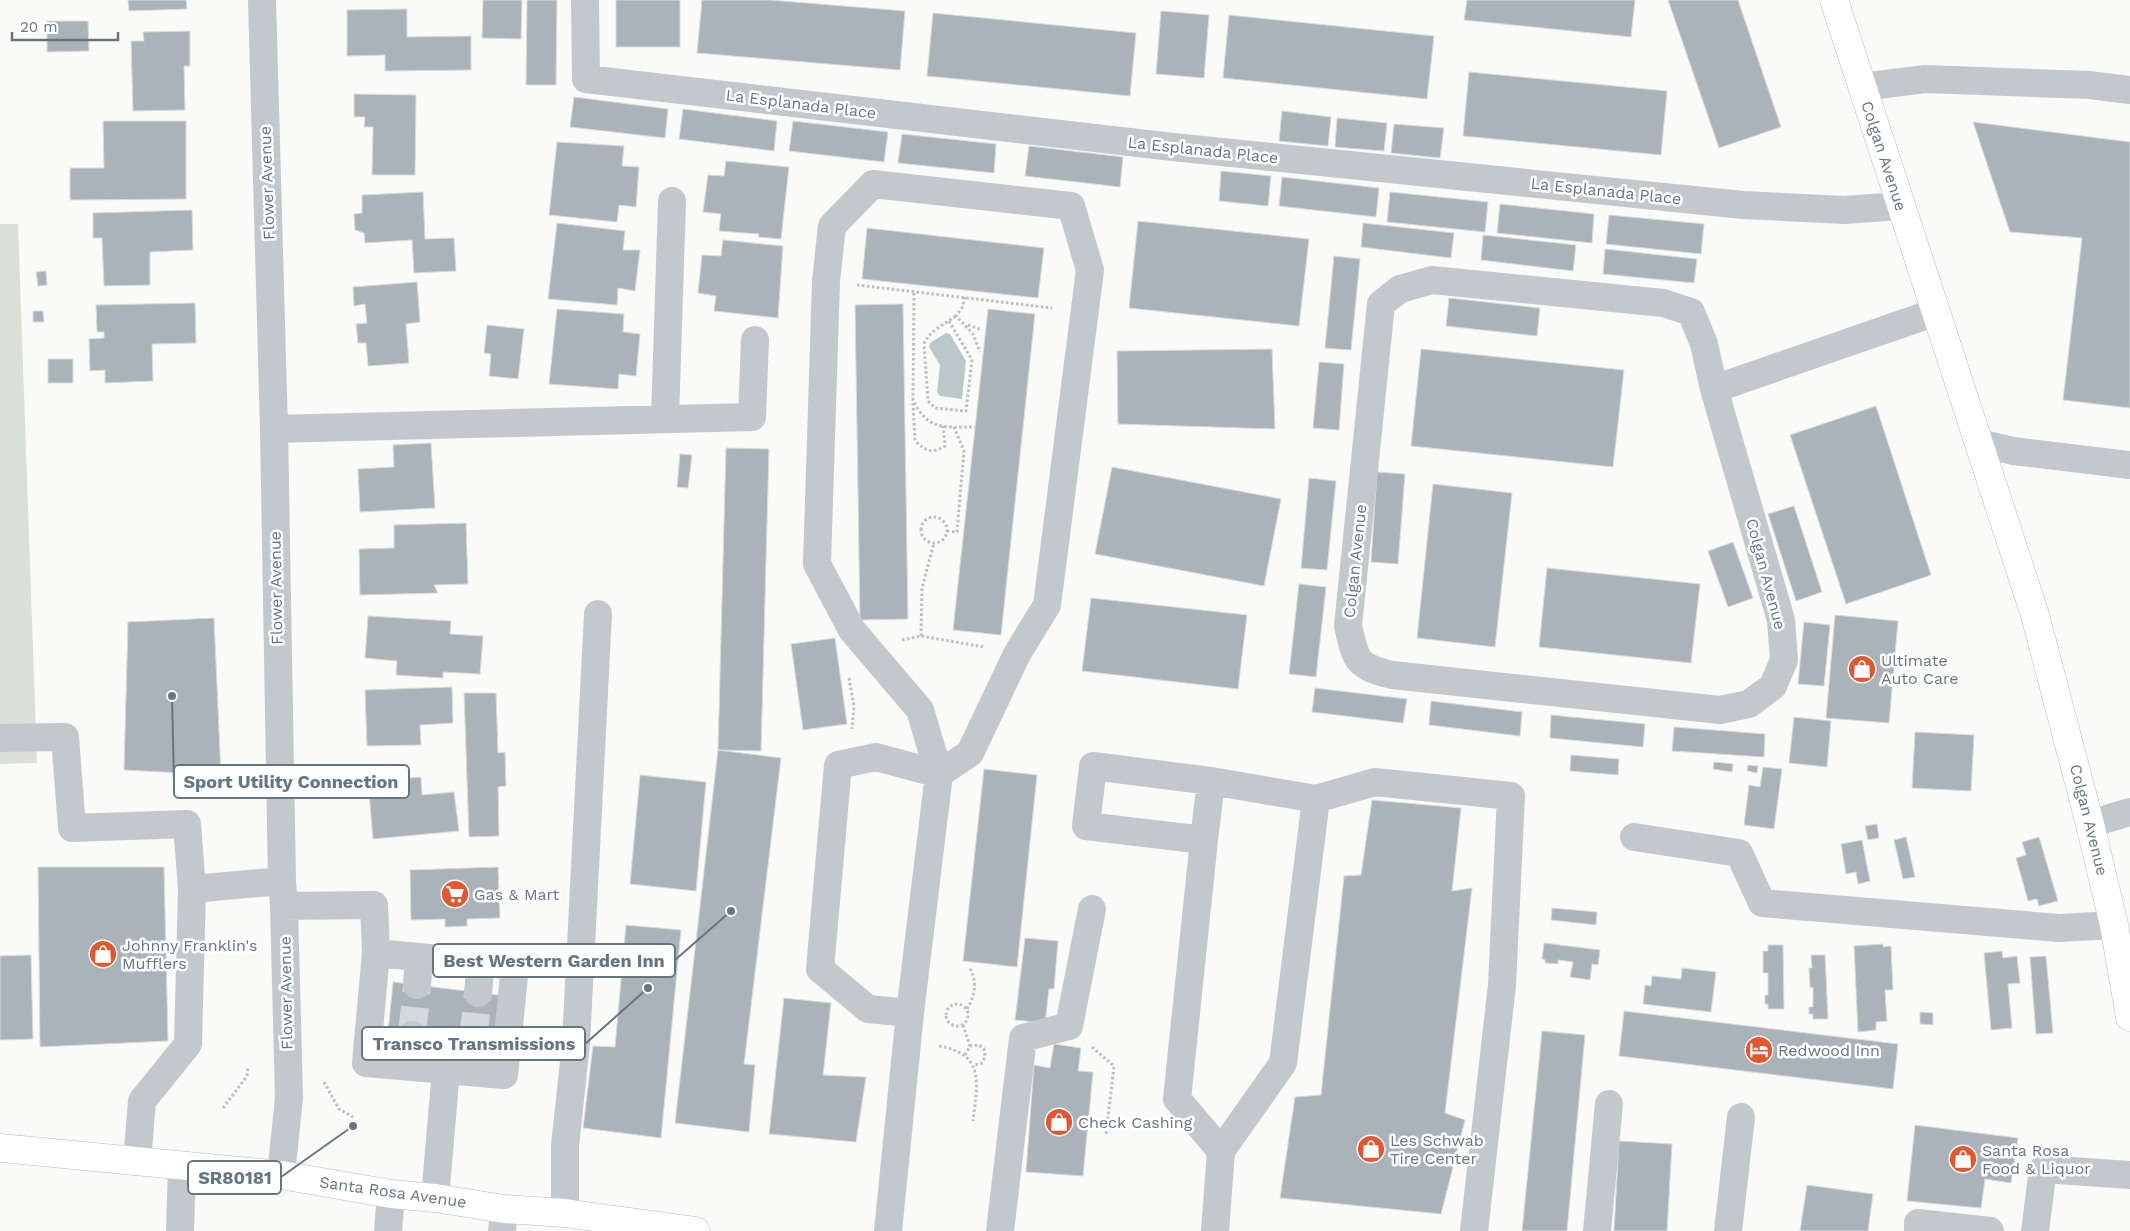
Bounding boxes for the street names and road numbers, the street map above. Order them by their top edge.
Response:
street label: La Esplanada Place [725,85,877,123]
street label: Colgan Avenue [1857,99,1911,213]
street label: Flower Avenue [256,126,278,240]
street label: La Esplanada Place [1127,133,1279,167]
street label: La Esplanada Place [1530,174,1682,208]
street label: Colgan Avenue [1340,503,1370,619]
street label: Colgan Avenue [1742,516,1790,632]
street label: Flower Avenue [266,531,286,645]
street label: Colgan Avenue [2066,762,2112,878]
street label: Flower Avenue [276,936,296,1050]
street label: Santa Rosa Avenue [318,1172,468,1212]

